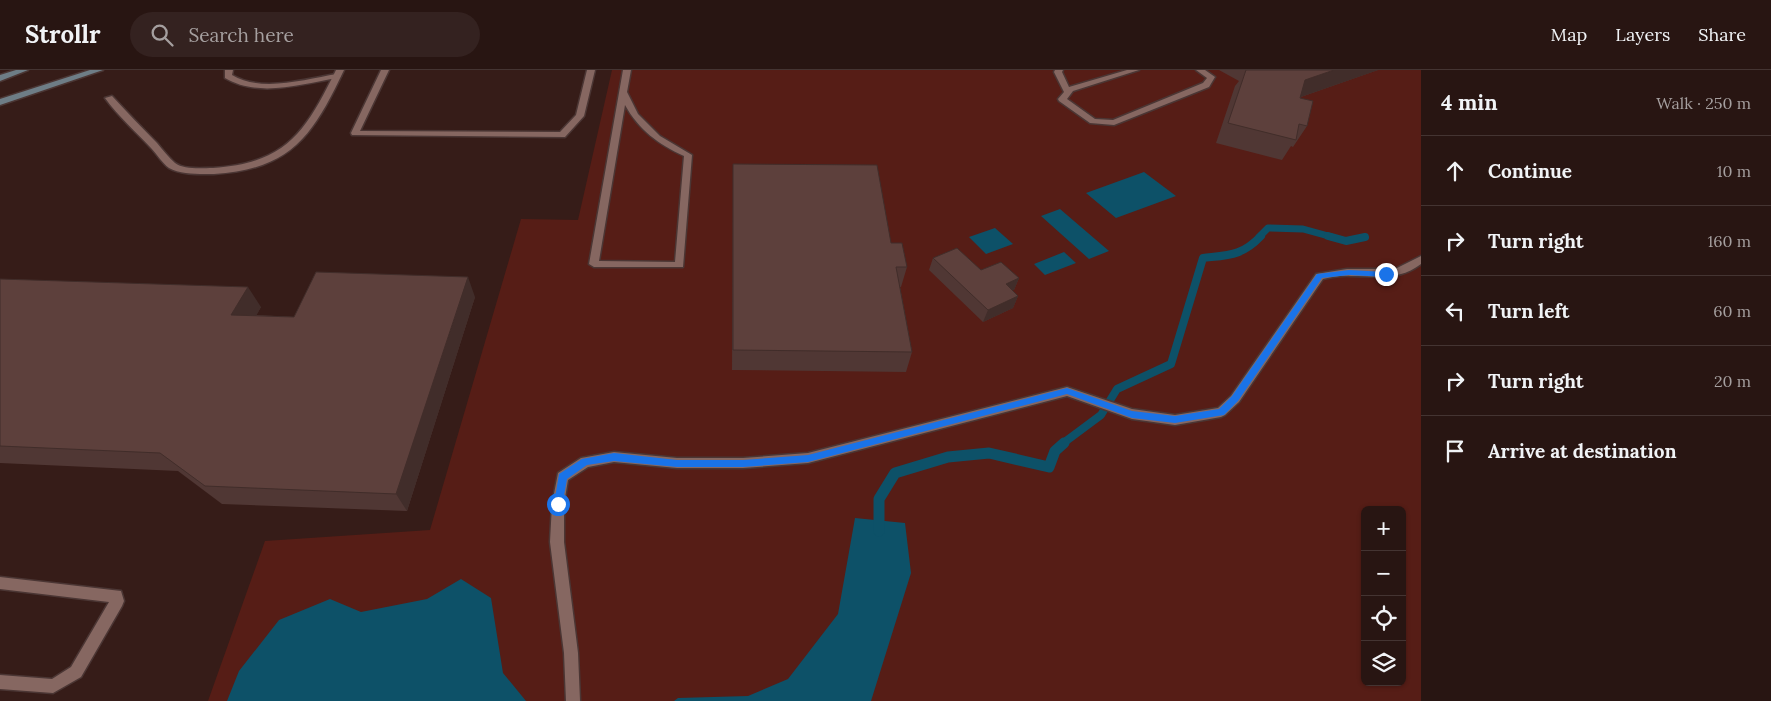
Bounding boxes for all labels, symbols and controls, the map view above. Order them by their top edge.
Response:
search box [130,12,480,57]
text: Strollr [25,19,100,50]
icon: search [148,21,176,49]
text: Search here [188,23,294,47]
text: Map [1551,23,1587,46]
text: Layers [1615,23,1670,46]
text: Share [1698,23,1746,46]
text: 4 min [1441,89,1498,116]
text: Walk · 250 m [1656,93,1751,113]
icon: ahead [1441,157,1469,185]
text: Continue [1488,159,1572,183]
text: 10 m [1717,161,1751,181]
icon: right [1441,227,1469,255]
text: Turn right [1488,229,1584,253]
text: 160 m [1707,231,1751,251]
route end [1375,263,1398,286]
icon: left [1441,297,1469,325]
text: Turn left [1488,299,1569,323]
text: 60 m [1713,301,1751,321]
icon: right [1441,367,1469,395]
text: Turn right [1488,369,1584,393]
text: 20 m [1714,371,1751,391]
icon: arrive [1441,437,1469,465]
text: Arrive at destination [1488,439,1677,463]
route start [547,493,570,516]
map controls [1361,506,1406,686]
button: + [1361,506,1406,551]
button: − [1361,551,1406,596]
button: locate [1361,596,1406,641]
button: layers [1361,641,1406,686]

